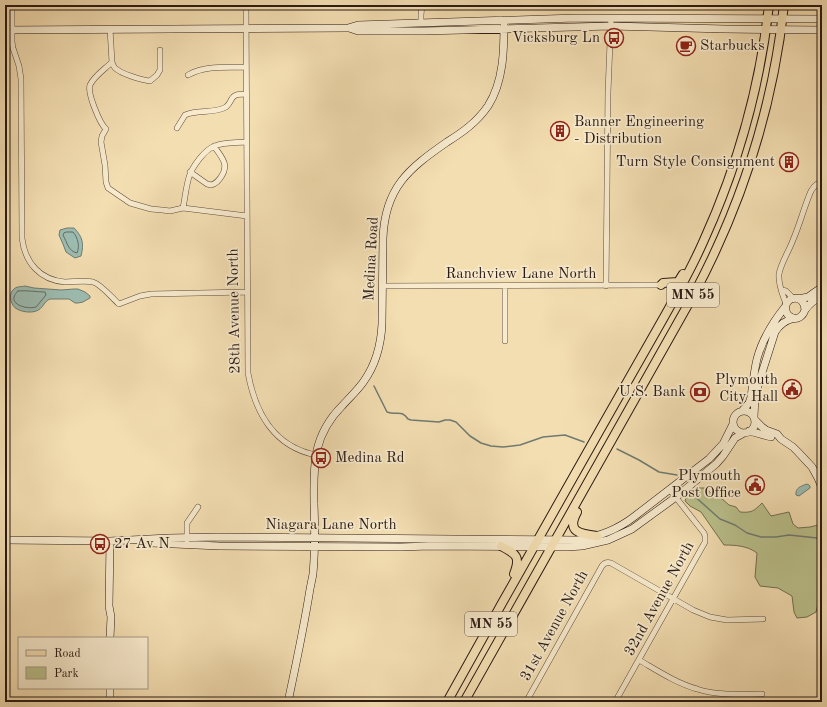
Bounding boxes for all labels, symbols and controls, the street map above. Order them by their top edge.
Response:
bus stop icon: Vicksburg Ln [603,27,625,49]
place label: Vicksburg Ln [512,31,600,46]
cafe icon: Starbucks [675,35,697,57]
place label: Starbucks [700,39,765,54]
place label: Banner Engineering - Distribution [574,115,704,147]
building icon: Banner Engineering - Distribution [549,120,571,142]
building icon: Turn Style Consignment [778,151,800,173]
place label: Turn Style Consignment [616,155,775,170]
street label: Medina Road [362,216,382,302]
street label: 28th Avenue North [226,248,244,374]
street label: Ranchview Lane North [446,267,596,282]
road number: MN 55 [667,283,719,307]
place label: Plymouth City Hall [715,373,778,405]
public building icon: Plymouth City Hall [781,378,803,400]
bank icon: U.S. Bank [689,381,711,403]
place label: U.S. Bank [619,385,686,400]
bus stop icon: Medina Rd [310,447,332,469]
place label: Medina Rd [335,451,405,466]
place label: Plymouth Post Office [671,469,741,501]
public building icon: Plymouth Post Office [744,474,766,496]
street label: Niagara Lane North [265,518,397,533]
bus stop icon: 27 Av N [89,533,111,555]
place label: 27 Av N [114,537,170,552]
street label: 32nd Avenue North [622,539,698,659]
street label: 31st Avenue North [518,568,592,684]
road number: MN 55 [465,612,517,636]
legend [18,637,148,689]
text: Road [54,648,81,660]
text: Park [54,668,79,680]

